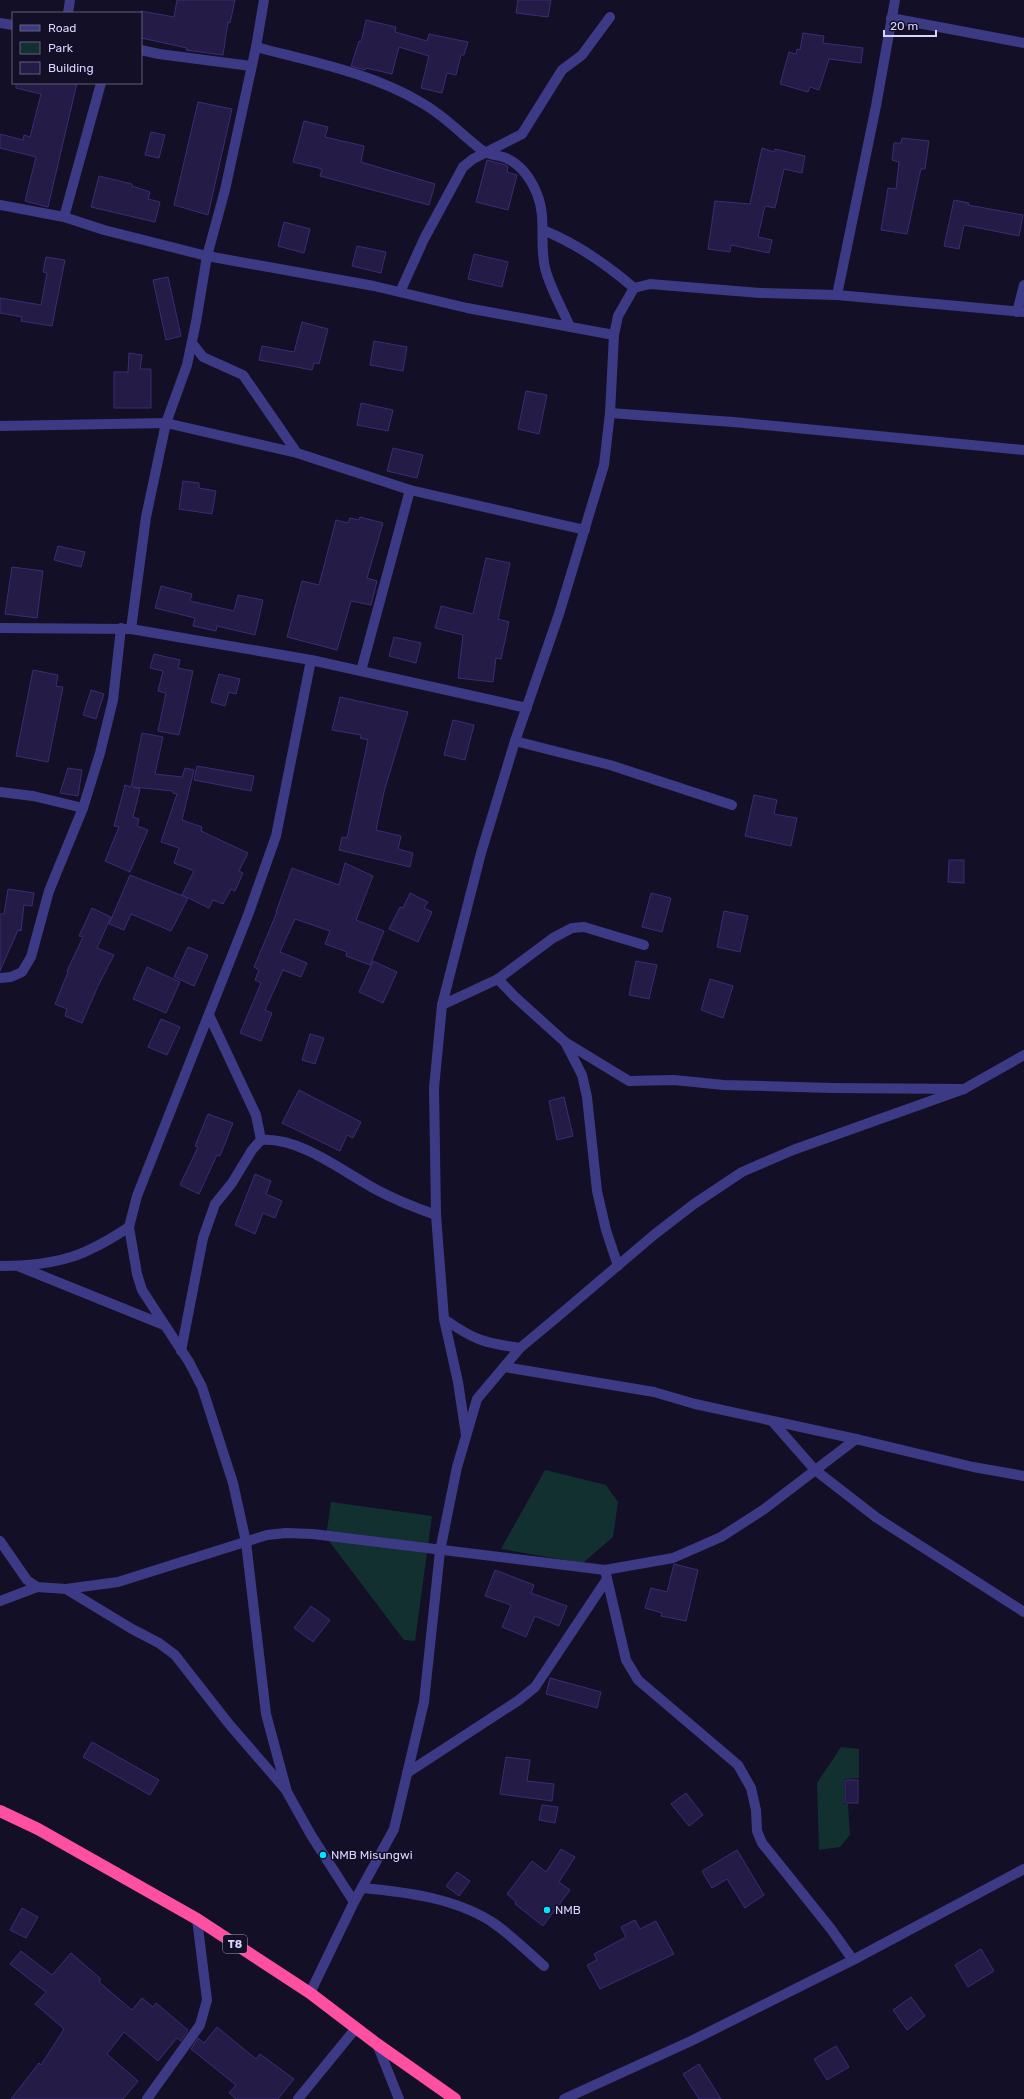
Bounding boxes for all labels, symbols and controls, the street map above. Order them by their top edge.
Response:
legend [12,12,142,84]
scale bar [884,12,936,38]
text: 20 m [890,19,918,33]
text: Road [48,21,76,35]
text: Park [48,41,74,55]
text: Building [48,61,94,75]
place label: NMB Misungwi [331,1848,413,1862]
marker: NMB Misungwi [318,1850,328,1860]
place label: NMB [555,1903,581,1917]
marker: NMB [542,1905,552,1915]
road number: T8 [223,1935,247,1953]

